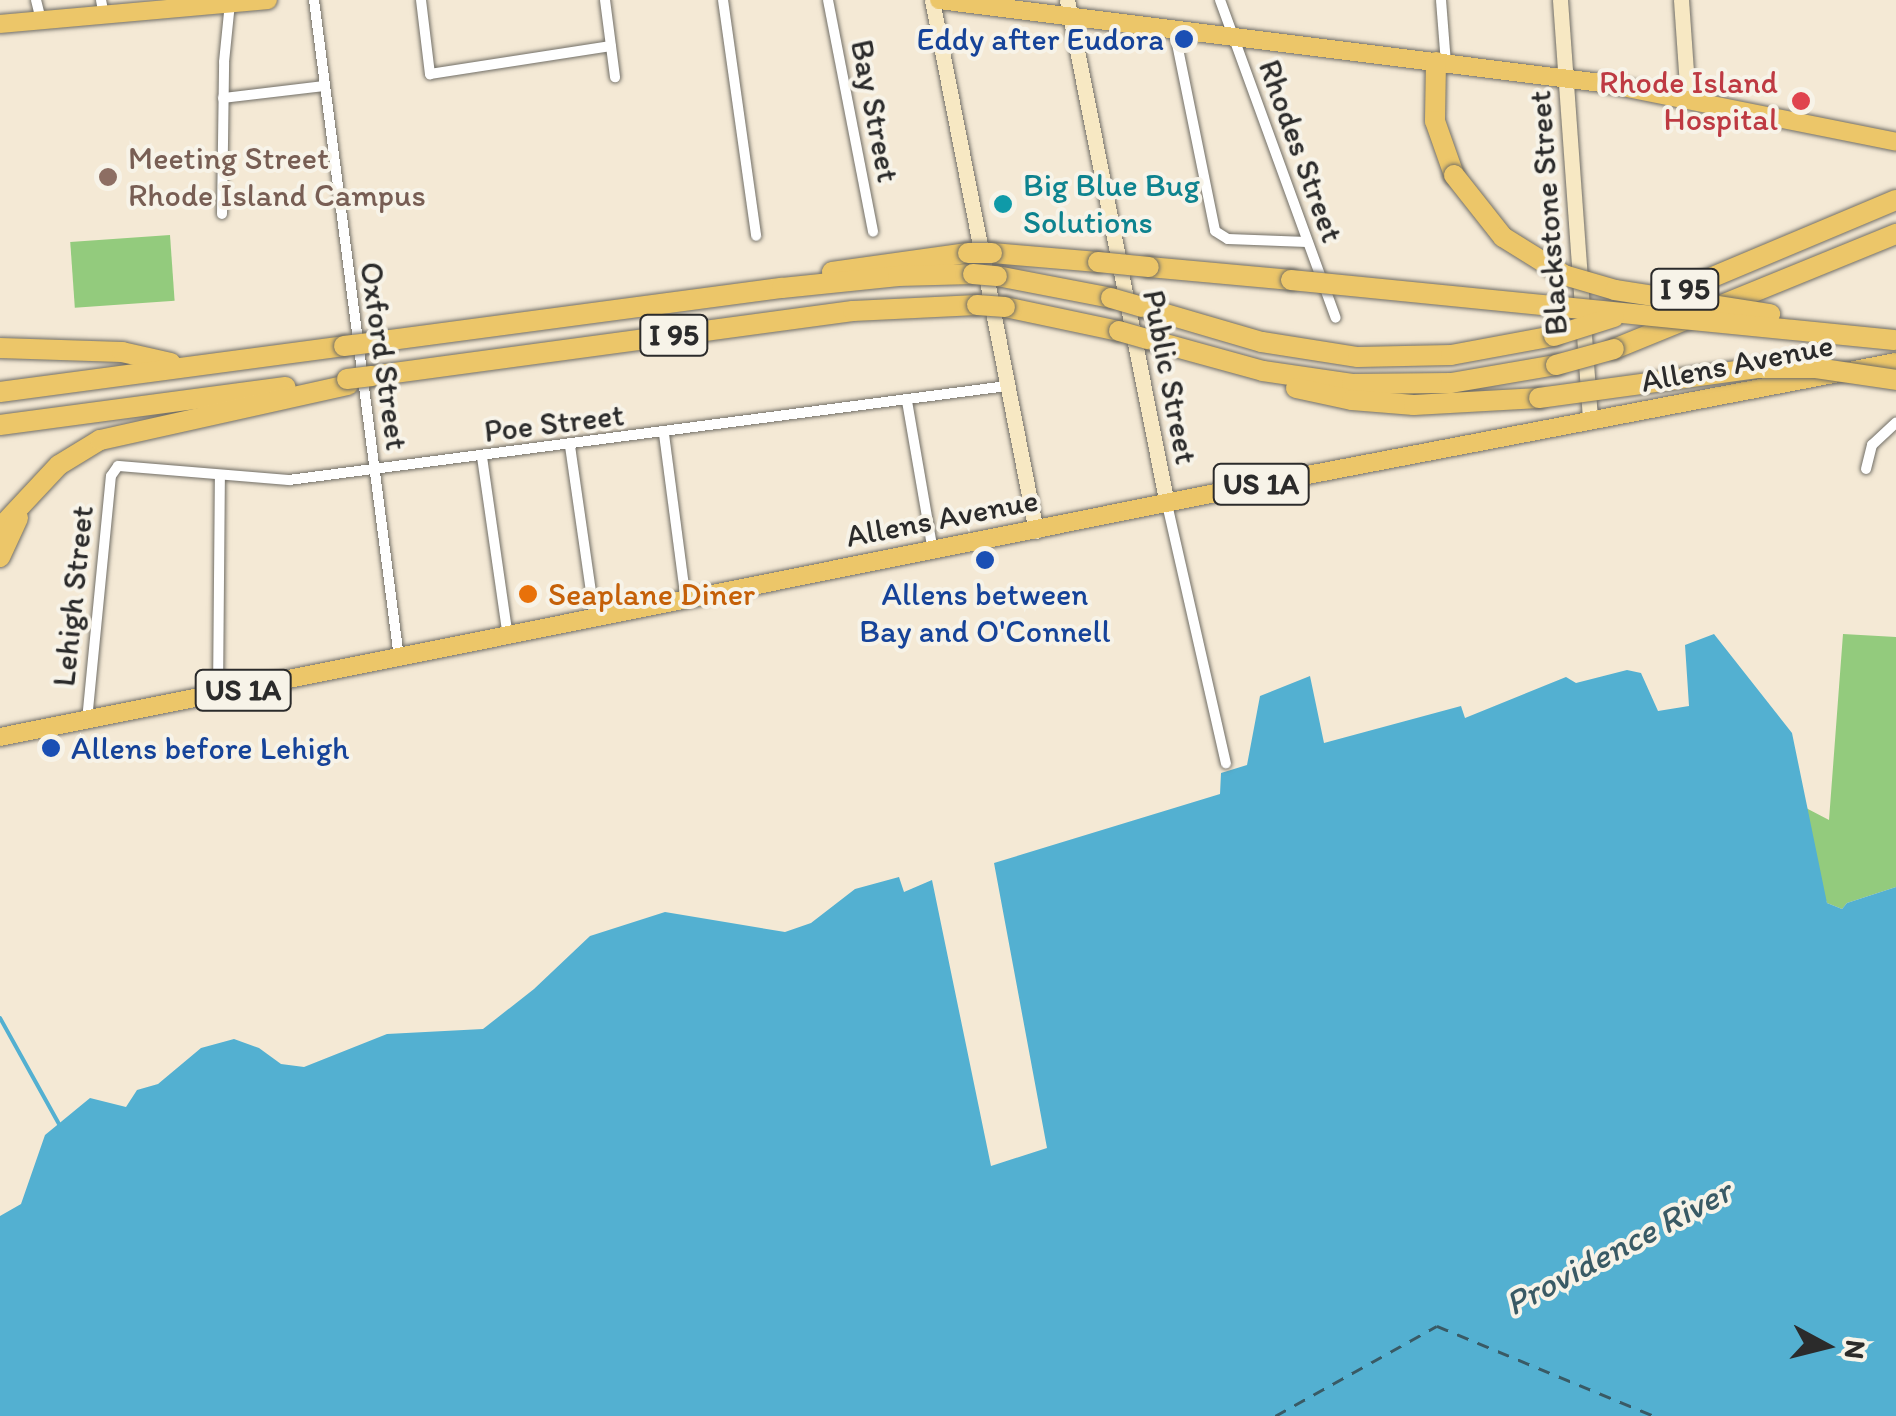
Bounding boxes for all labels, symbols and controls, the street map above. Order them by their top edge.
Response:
place label: Eddy after Eudora [916,20,1164,58]
marker: Eddy after Eudora [1173,28,1195,50]
street label: Bay Street [842,37,908,185]
street label: Rhodes Street [1250,54,1352,248]
place label: Rhode Island Hospital [1598,64,1778,139]
marker: Rhode Island Hospital [1788,88,1814,114]
street label: Blackstone Street [1520,89,1576,337]
place label: Meeting Street Rhode Island Campus [128,140,427,215]
marker: Meeting Street Rhode Island Campus [97,166,119,188]
place label: Big Blue Bug Solutions [1023,167,1200,242]
marker: Big Blue Bug Solutions [992,193,1014,215]
street label: Oxford Street [352,260,416,452]
road number: I 95 [1650,264,1720,314]
street label: Public Street [1134,287,1206,467]
road number: I 95 [639,310,709,360]
street label: Allens Avenue [1638,326,1836,400]
street label: Poe Street [482,395,626,451]
road number: US 1A [1211,459,1311,509]
street label: Allens Avenue [843,481,1041,555]
street label: Lehigh Street [44,504,102,688]
marker: Allens between Bay and O'Connell [974,549,996,571]
place label: Seaplane Diner [548,575,755,613]
place label: Allens between Bay and O'Connell [859,576,1111,651]
marker: Seaplane Diner [517,583,539,605]
road number: US 1A [193,665,293,715]
place label: Allens before Lehigh [71,729,350,767]
marker: Allens before Lehigh [40,737,62,759]
water label: Providence River [1498,1170,1738,1324]
north arrow [1776,1296,1876,1396]
text: N [1838,1338,1874,1361]

